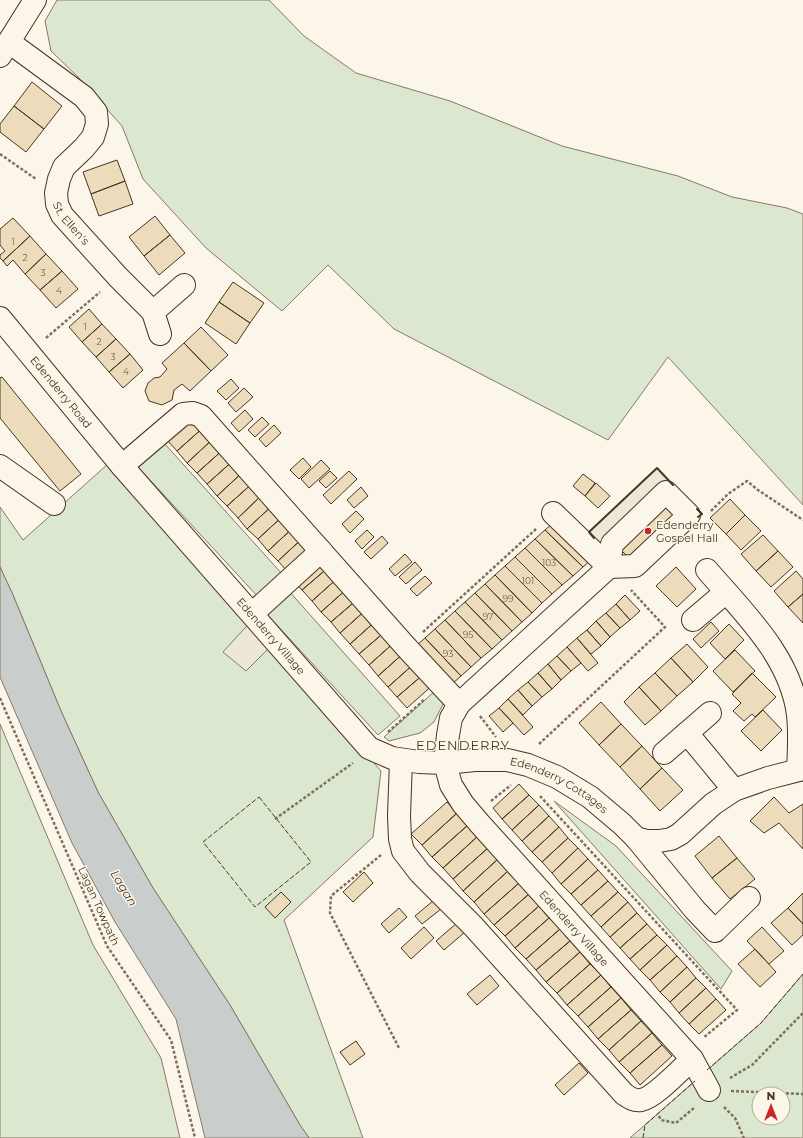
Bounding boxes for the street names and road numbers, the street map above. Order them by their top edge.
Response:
street label: St. Ellen's [50,199,93,248]
street label: Edenderry Road [27,353,95,431]
street label: Edenderry Village [234,595,309,678]
street label: Edenderry Cottages [509,754,611,817]
street label: Lagan Towpath [75,864,123,948]
street label: Edenderry Village [536,887,612,969]

